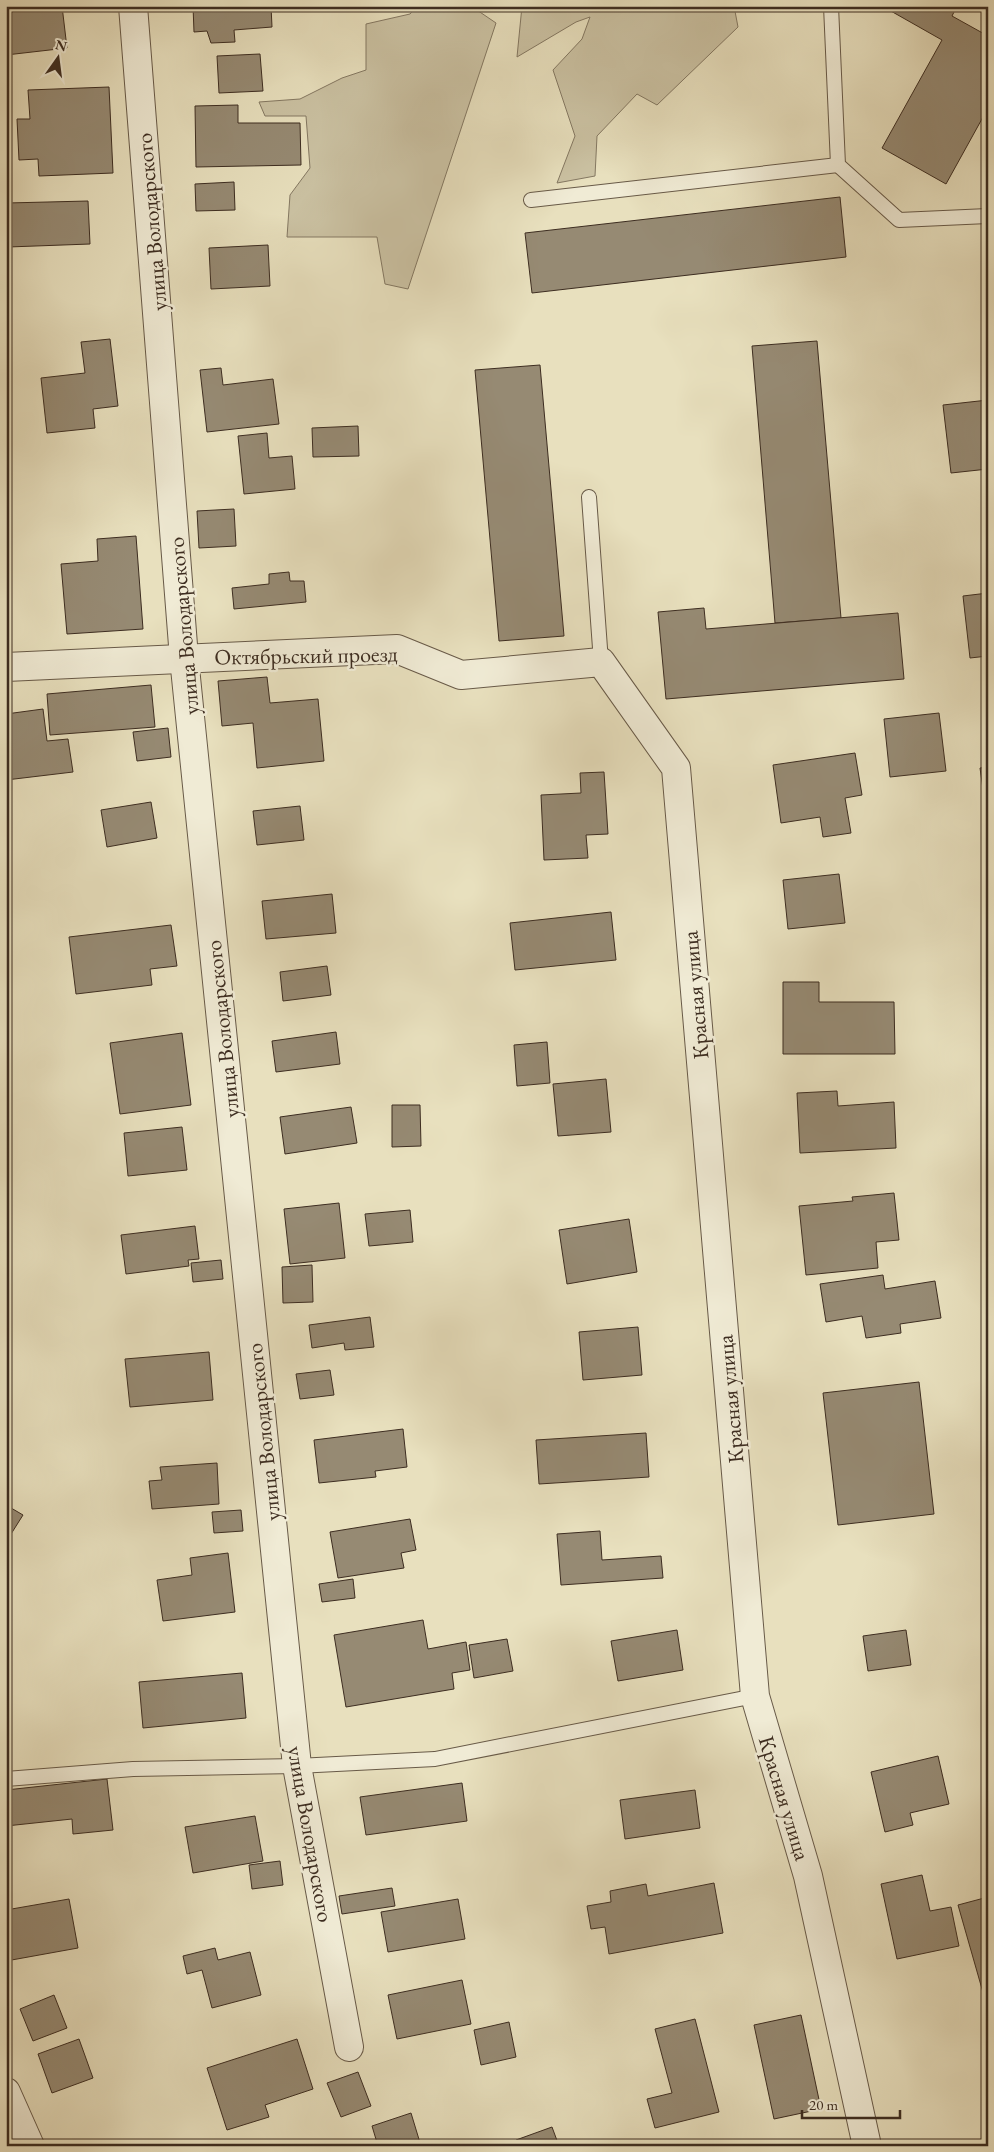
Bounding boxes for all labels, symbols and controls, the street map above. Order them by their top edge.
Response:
north arrow [32,32,82,82]
text: N [53,35,69,56]
street label: улица Володарского [129,132,174,312]
street label: улица Володарского [161,536,206,716]
street label: Октябрьский проезд [214,639,398,672]
street label: Красная улица [675,929,716,1060]
street label: улица Володарского [199,939,246,1119]
street label: Красная улица [710,1333,751,1464]
street label: улица Володарского [240,1342,287,1522]
street label: Красная улица [752,1732,817,1864]
street label: улица Володарского [281,1744,340,1925]
scale bar [802,2087,899,2119]
text: 20 m [809,2095,838,2114]

